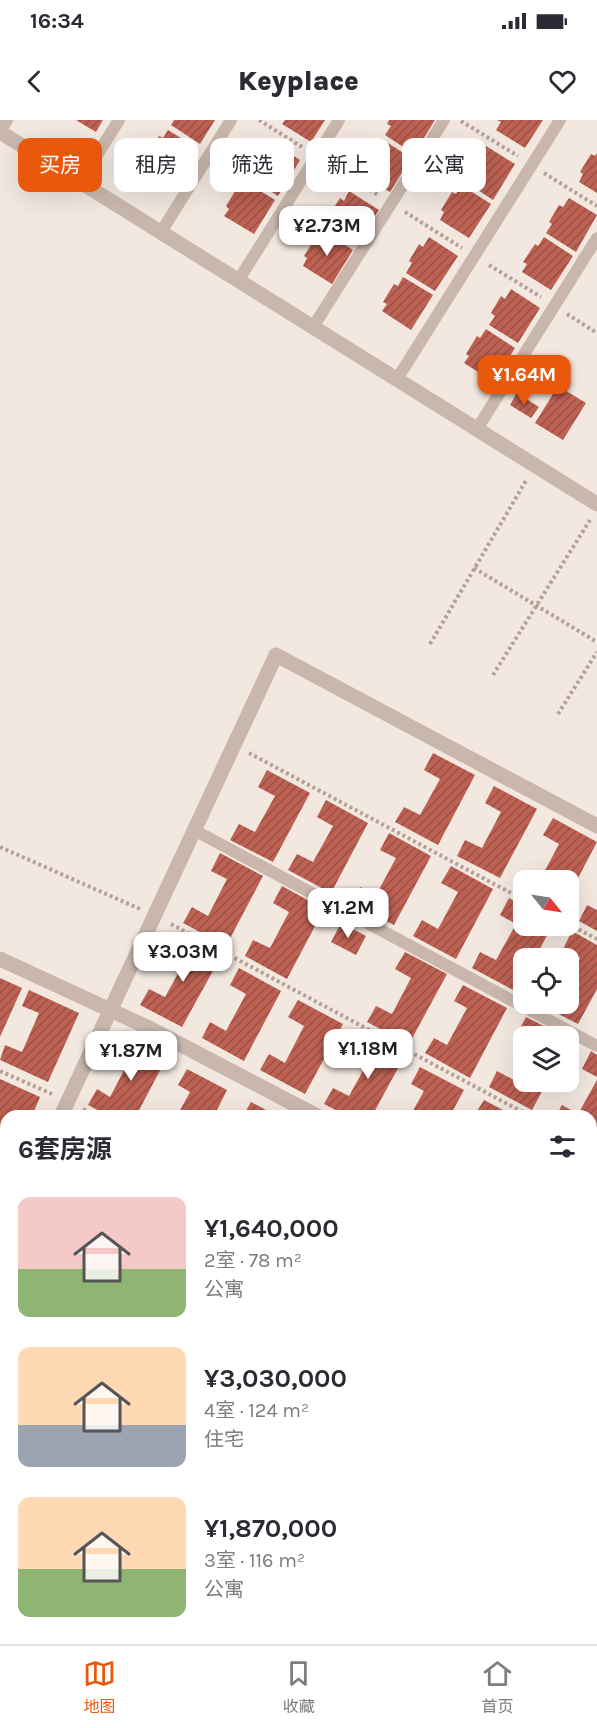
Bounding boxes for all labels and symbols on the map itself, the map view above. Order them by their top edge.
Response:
pin: ¥2.73M [278,206,376,257]
pin: ¥1.64M [475,355,573,406]
north arrow [513,870,579,936]
pin: ¥1.2M [306,888,390,939]
pin: ¥3.03M [134,932,232,983]
pin: ¥1.18M [319,1029,417,1080]
pin: ¥1.87M [82,1031,180,1082]

